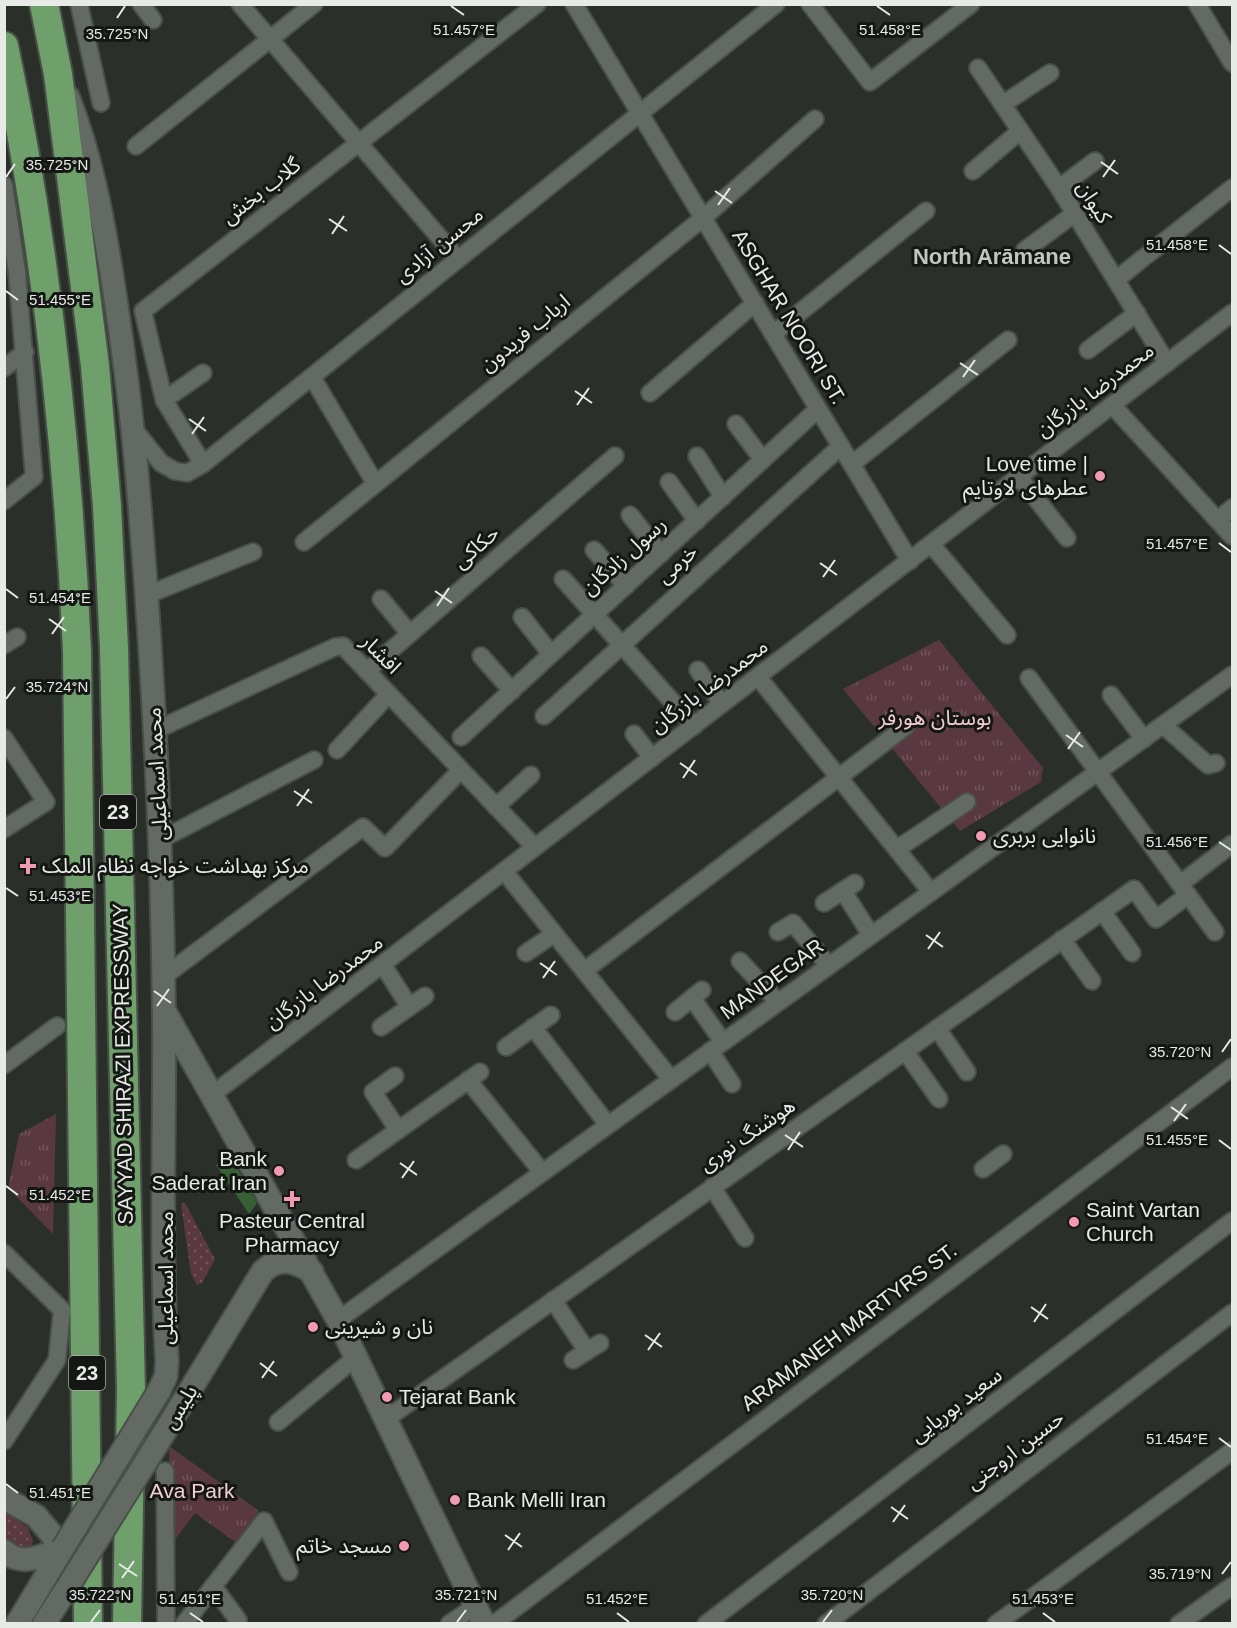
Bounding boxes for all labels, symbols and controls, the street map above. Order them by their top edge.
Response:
text: 51.457°E [433,21,495,38]
text: 51.458°E [859,21,921,38]
text: 35.725°N [86,25,148,42]
street label: گلاب بخش [217,153,306,229]
text: 35.725°N [26,156,88,173]
street label: کیوان [1072,176,1116,228]
street label: محسن آزادی [390,202,488,288]
street label: ASGHAR NOORI ST. [728,225,851,408]
text: 51.458°E [1146,236,1208,253]
district label: North Arāmane [913,244,1071,269]
street label: ارباب فریدون [475,289,575,377]
text: 51.455°E [29,291,91,308]
street label: محمدرضا بازرگان [1031,338,1159,442]
place label: Love time | عطرهای لاوتایم [963,452,1088,503]
marker: Love time | عطرهای لاوتایم [1093,469,1107,483]
street label: رسول زادگان [577,512,671,600]
street label: حکاکی [448,520,504,574]
text: 51.457°E [1146,535,1208,552]
street label: خرمی [652,540,702,588]
text: 51.454°E [29,589,91,606]
street label: افشار [356,629,406,679]
street label: محمدرضا بازرگان [645,634,773,738]
text: 35.724°N [26,678,88,695]
park label: بوستان هورفر [878,706,991,730]
street label: محمد اسماعیلی [142,707,172,841]
road number: 23 [100,795,136,829]
place label: نانوایی بربری [993,824,1096,848]
marker: نانوایی بربری [974,829,988,843]
text: 51.456°E [1146,833,1208,850]
place label: مرکز بهداشت خواجه نظام الملک [42,854,309,882]
marker: مرکز بهداشت خواجه نظام الملک [19,857,37,875]
text: 51.453°E [29,887,91,904]
street label: SAYYAD SHIRAZI EXPRESSWAY [108,903,137,1225]
street label: محمدرضا بازرگان [260,930,388,1034]
street label: MANDEGAR [716,934,828,1024]
text: 35.720°N [1149,1043,1211,1060]
street label: هوشنگ نوری [695,1093,799,1177]
text: 51.455°E [1146,1131,1208,1148]
place label: Bank Saderat Iran [151,1147,267,1194]
marker: Bank Saderat Iran [272,1164,286,1178]
text: 51.452°E [29,1186,91,1203]
marker: Pasteur Central Pharmacy [285,1192,299,1206]
place label: Saint Vartan Church [1086,1198,1200,1245]
place label: Pasteur Central Pharmacy [219,1209,365,1256]
street label: محمد اسماعیلی [154,1211,178,1345]
marker: Saint Vartan Church [1067,1215,1081,1229]
street label: ARAMANEH MARTYRS ST. [737,1238,961,1415]
place label: نان و شیرینی [325,1315,433,1339]
marker: نان و شیرینی [306,1320,320,1334]
road number: 23 [69,1356,105,1390]
street label: سعید بوریایی [905,1363,1007,1447]
street label: پلیس [158,1381,203,1434]
place label: Tejarat Bank [399,1385,516,1408]
marker: Tejarat Bank [380,1390,394,1404]
street label: حسین اروجنی [961,1405,1069,1495]
text: 51.454°E [1146,1430,1208,1447]
park label: Ava Park [150,1479,235,1502]
text: 51.451°E [29,1484,91,1501]
place label: Bank Melli Iran [467,1488,606,1511]
marker: Bank Melli Iran [448,1493,462,1507]
place label: مسجد خاتم [296,1534,392,1561]
marker: مسجد خاتم [397,1539,411,1553]
text: 35.719°N [1149,1565,1211,1582]
text: 35.722°N [69,1586,131,1603]
text: 35.721°N [435,1586,497,1603]
text: 35.720°N [801,1586,863,1603]
text: 51.451°E [159,1590,221,1607]
text: 51.452°E [586,1590,648,1607]
text: 51.453°E [1012,1590,1074,1607]

